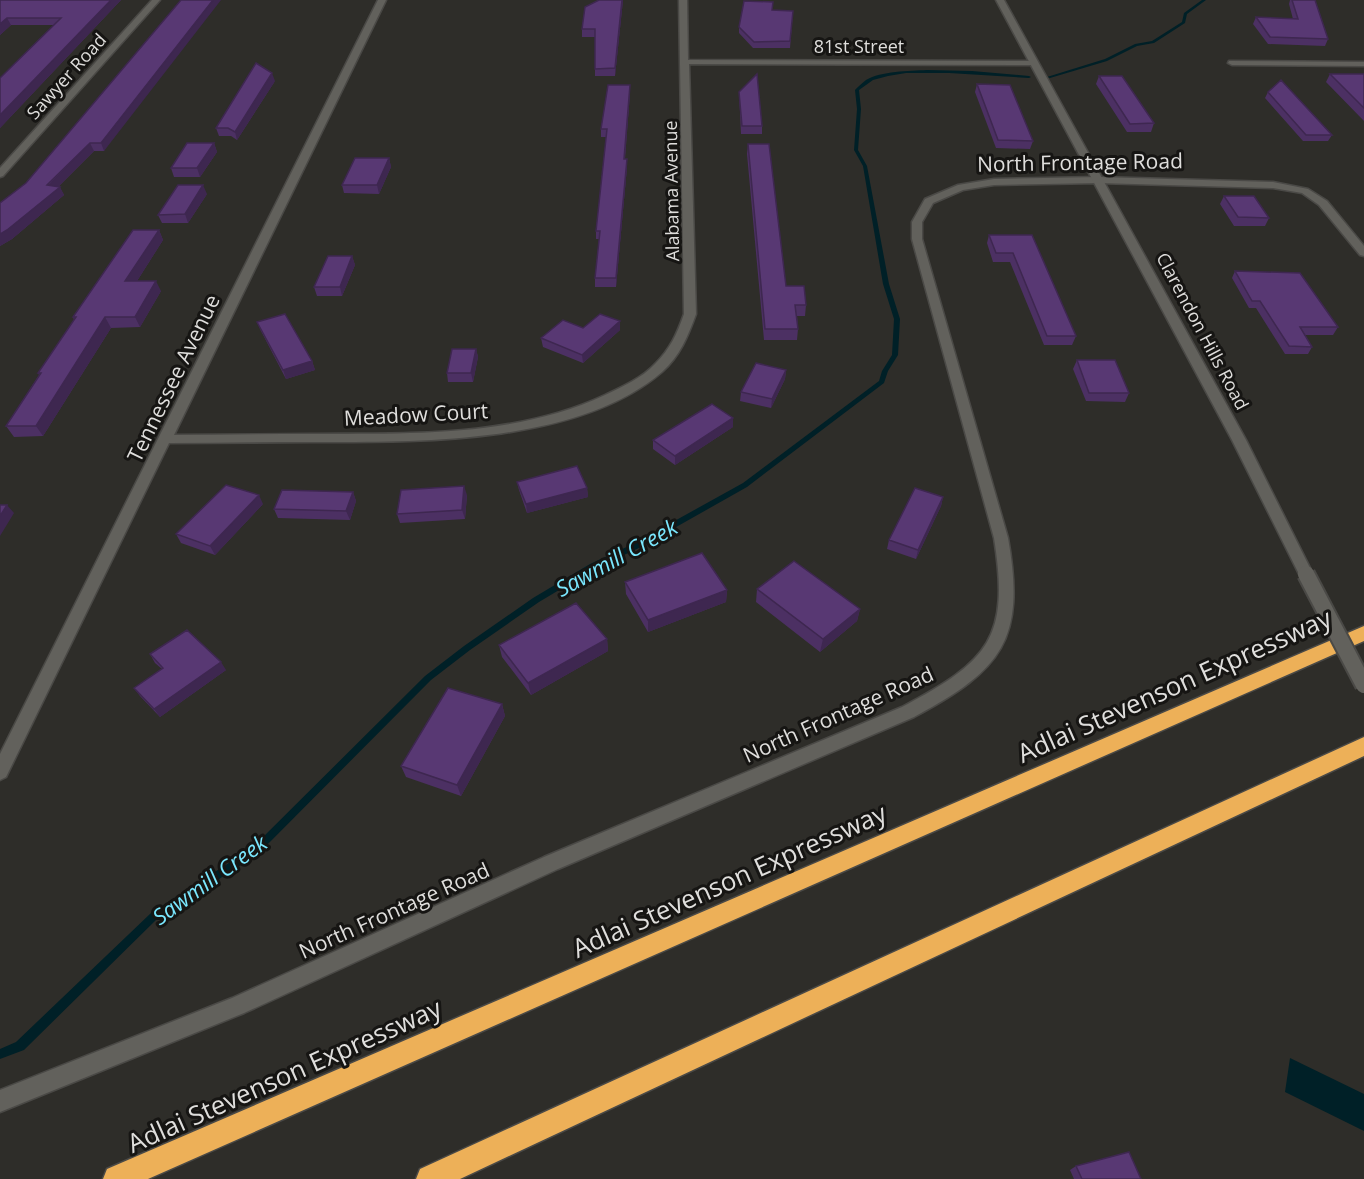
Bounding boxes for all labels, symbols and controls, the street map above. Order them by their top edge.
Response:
street label: Sawyer Road [21,28,111,124]
street label: 81st Street [814,34,904,58]
street label: Alabama Avenue [658,120,684,262]
street label: North Frontage Road [977,146,1183,178]
street label: Clarendon Hills Road [1151,248,1255,414]
street label: Tennessee Avenue [120,290,226,466]
street label: Meadow Court [343,396,489,432]
water label: Sawmill Creek [550,511,683,603]
street label: Adlai Stevenson Expressway [1011,599,1338,771]
street label: North Frontage Road [738,659,938,769]
street label: Adlai Stevenson Expressway [566,794,893,966]
water label: Sawmill Creek [146,826,273,931]
street label: North Frontage Road [294,855,494,965]
street label: Adlai Stevenson Expressway [121,989,448,1161]

